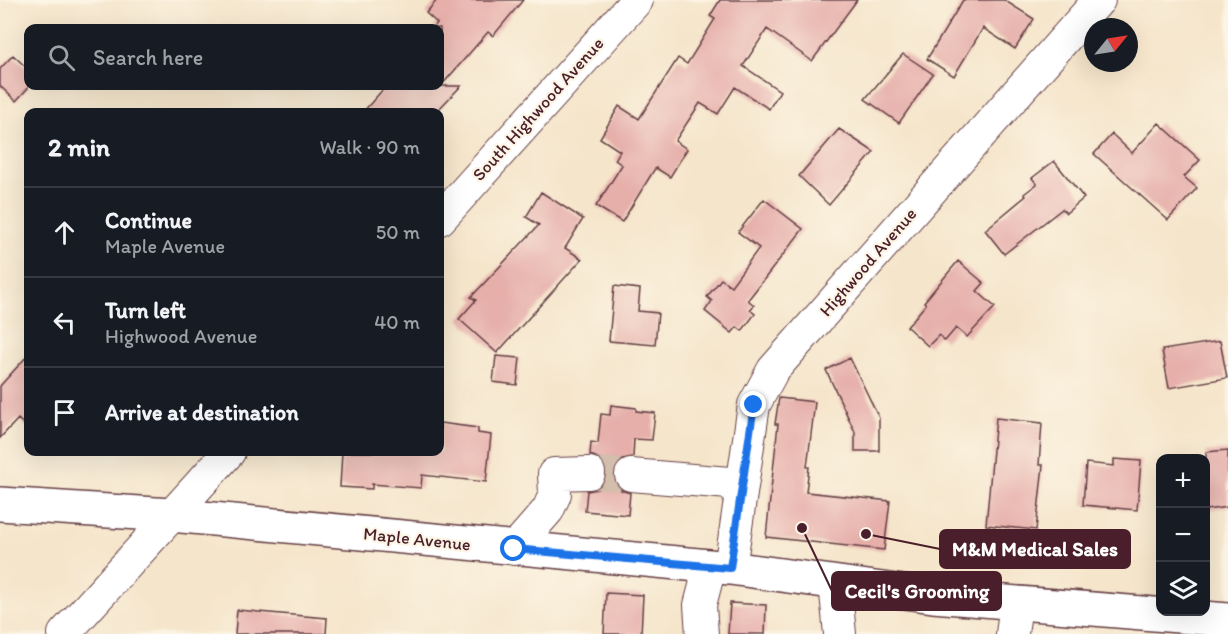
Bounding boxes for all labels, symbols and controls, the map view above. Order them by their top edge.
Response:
north arrow [1084,18,1138,72]
search box [24,24,444,90]
street label: South Highwood Avenue [468,33,608,185]
icon: search [45,41,78,74]
text: Search here [93,44,203,71]
text: 2 min [48,131,110,163]
text: Walk · 90 m [319,135,420,159]
street label: Highwood Avenue [815,203,921,321]
text: Continue [105,207,192,234]
icon: ahead [48,216,81,249]
text: 50 m [376,220,420,244]
text: Maple Avenue [105,234,225,258]
text: Turn left [105,297,186,324]
icon: left [48,306,81,339]
text: 40 m [374,310,420,334]
text: Highwood Avenue [105,324,257,348]
route end [740,391,766,417]
icon: arrive [48,396,81,429]
text: Arrive at destination [105,399,299,426]
map controls [1156,454,1210,616]
button: + [1156,454,1210,508]
button: − [1156,508,1210,562]
street label: Maple Avenue [362,522,472,556]
callout: M&M Medical Sales [940,530,1130,568]
route start [500,535,526,561]
text: M&M Medical Sales [952,537,1118,561]
button: layers [1156,562,1210,616]
callout: Cecil's Grooming [832,572,1001,610]
text: Cecil's Grooming [845,579,990,604]

